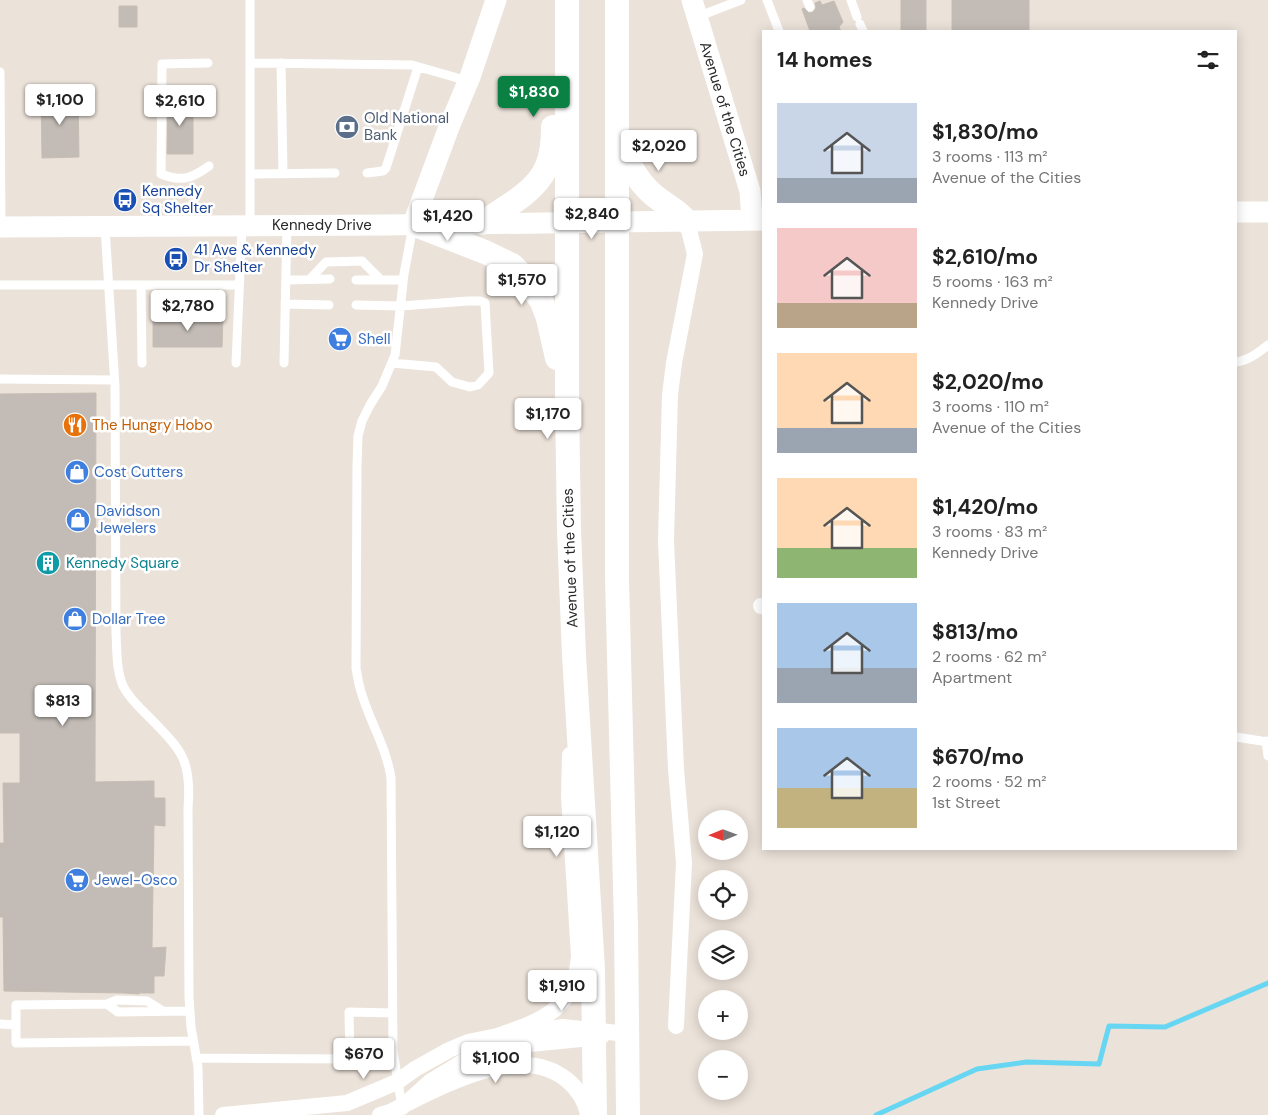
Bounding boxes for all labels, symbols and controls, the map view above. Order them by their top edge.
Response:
street label: Avenue of the Cities [695,39,755,179]
text: 14 homes [777,46,873,74]
icon: filters [1194,46,1222,74]
pin: $1,830 [493,76,575,118]
text: $1,830 [509,81,559,102]
pin: $1,100 [19,84,101,126]
pin: $2,610 [139,84,221,127]
text: $1,100 [36,89,84,110]
text: $2,610 [155,90,205,111]
place label: Old National Bank [364,108,449,145]
bank icon: Old National Bank [334,114,360,140]
text: $1,830/mo [932,118,1039,146]
icon: home [817,123,877,183]
pin: $2,020 [618,130,700,172]
text: $2,020 [632,135,686,156]
text: 3 rooms · 113 m² [932,146,1048,167]
text: Avenue of the Cities [932,167,1081,188]
place label: Kennedy Sq Shelter [142,181,213,218]
bus stop icon: Kennedy Sq Shelter [112,187,138,213]
pin: $2,840 [551,198,633,240]
pin: $1,420 [407,200,489,242]
text: $2,840 [565,203,619,224]
text: $1,420 [423,205,473,226]
street label: Kennedy Drive [272,215,372,235]
place label: 41 Ave & Kennedy Dr Shelter [194,240,317,277]
text: $2,610/mo [932,243,1038,271]
bus stop icon: 41 Ave & Kennedy Dr Shelter [163,246,189,272]
icon: home [817,248,877,308]
pin: $1,570 [481,264,563,306]
text: $1,570 [497,269,547,290]
text: 5 rooms · 163 m² [932,271,1053,292]
pin: $2,780 [147,290,229,332]
text: Kennedy Drive [932,292,1038,313]
text: $2,780 [162,295,214,316]
supermarket icon: Shell [327,326,353,352]
place label: Shell [358,329,391,349]
text: $2,020/mo [932,368,1044,396]
icon: home [817,373,877,433]
text: 3 rooms · 110 m² [932,396,1049,417]
pin: $1,170 [507,398,589,440]
text: $1,170 [525,403,571,424]
restaurant icon: The Hungry Hobo [62,412,88,438]
place label: The Hungry Hobo [92,415,213,435]
text: Avenue of the Cities [932,417,1081,438]
shop icon: Cost Cutters [64,459,90,485]
place label: Cost Cutters [94,462,183,482]
street label: Avenue of the Cities [558,488,582,628]
text: $1,420/mo [932,493,1038,521]
icon: home [817,498,877,558]
place label: Davidson Jewelers [96,501,160,538]
shop icon: Davidson Jewelers [65,507,91,533]
text: 3 rooms · 83 m² [932,521,1047,542]
text: Kennedy Drive [932,542,1038,563]
building icon: Kennedy Square [35,550,61,576]
place label: Kennedy Square [66,553,179,573]
shop icon: Dollar Tree [62,606,88,632]
place label: Dollar Tree [92,609,165,629]
text: $813/mo [932,618,1018,646]
icon: home [817,623,877,683]
text: 2 rooms · 62 m² [932,646,1047,667]
text: Apartment [932,667,1012,688]
pin: $813 [33,684,93,727]
text: $813 [46,690,80,711]
text: $670/mo [932,743,1024,771]
icon: home [817,748,877,808]
text: 2 rooms · 52 m² [932,771,1047,792]
text: 1st Street [932,792,1001,813]
north arrow [698,810,748,860]
map controls [698,810,748,1100]
pin: $1,120 [516,816,598,858]
text: $1,120 [534,821,580,842]
supermarket icon: Jewel-Osco [64,867,90,893]
place label: Jewel-Osco [94,870,178,890]
button: locate [698,870,748,920]
button: layers [698,930,748,980]
pin: $1,910 [521,970,603,1012]
text: $1,910 [539,975,585,996]
button: + [698,990,748,1040]
pin: $670 [334,1038,394,1080]
pin: $1,100 [455,1042,537,1084]
text: $670 [344,1043,384,1064]
text: $1,100 [472,1047,520,1068]
button: − [698,1050,748,1100]

